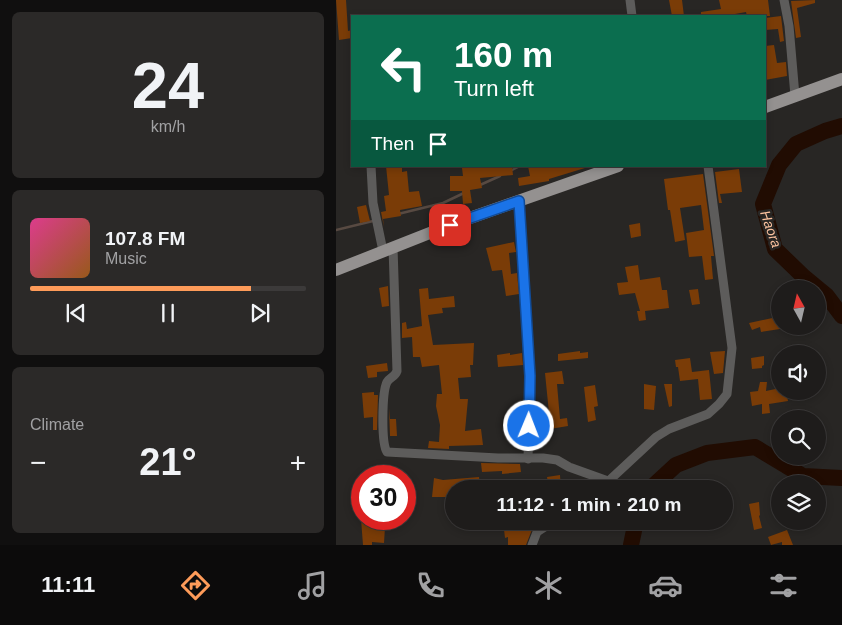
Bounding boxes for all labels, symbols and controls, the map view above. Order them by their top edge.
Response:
icon: left [371,35,436,100]
text: 160 m [454,35,553,74]
text: 24 [132,49,204,122]
text: Turn left [454,76,534,101]
text: km/h [151,118,185,135]
icon: arrive [424,130,452,158]
text: Then [371,133,414,154]
pin [429,204,471,246]
water label: Haora [757,208,785,250]
icon: arrive [436,211,464,239]
text: 107.8 FM [105,228,185,249]
text: Music [105,250,147,267]
north arrow [771,280,826,335]
map controls [771,280,826,530]
icon: previous [62,299,90,327]
icon: pause [154,299,182,327]
icon: next [246,299,274,327]
button: sound [771,345,826,400]
position arrow [502,399,554,451]
button: search [771,410,826,465]
text: Climate [30,416,84,433]
text: 21° [139,441,197,483]
text: − [30,447,46,478]
text: + [290,447,306,478]
speed limit sign: 30 [351,465,416,530]
button: layers [771,475,826,530]
text: 11:12 · 1 min · 210 m [497,494,681,515]
icon: directions [178,568,213,603]
icon: music [295,568,330,603]
icon: phone [413,568,448,603]
icon: climate [531,568,566,603]
icon: car [648,568,683,603]
icon: filters [766,568,801,603]
text: 11:11 [41,572,95,597]

